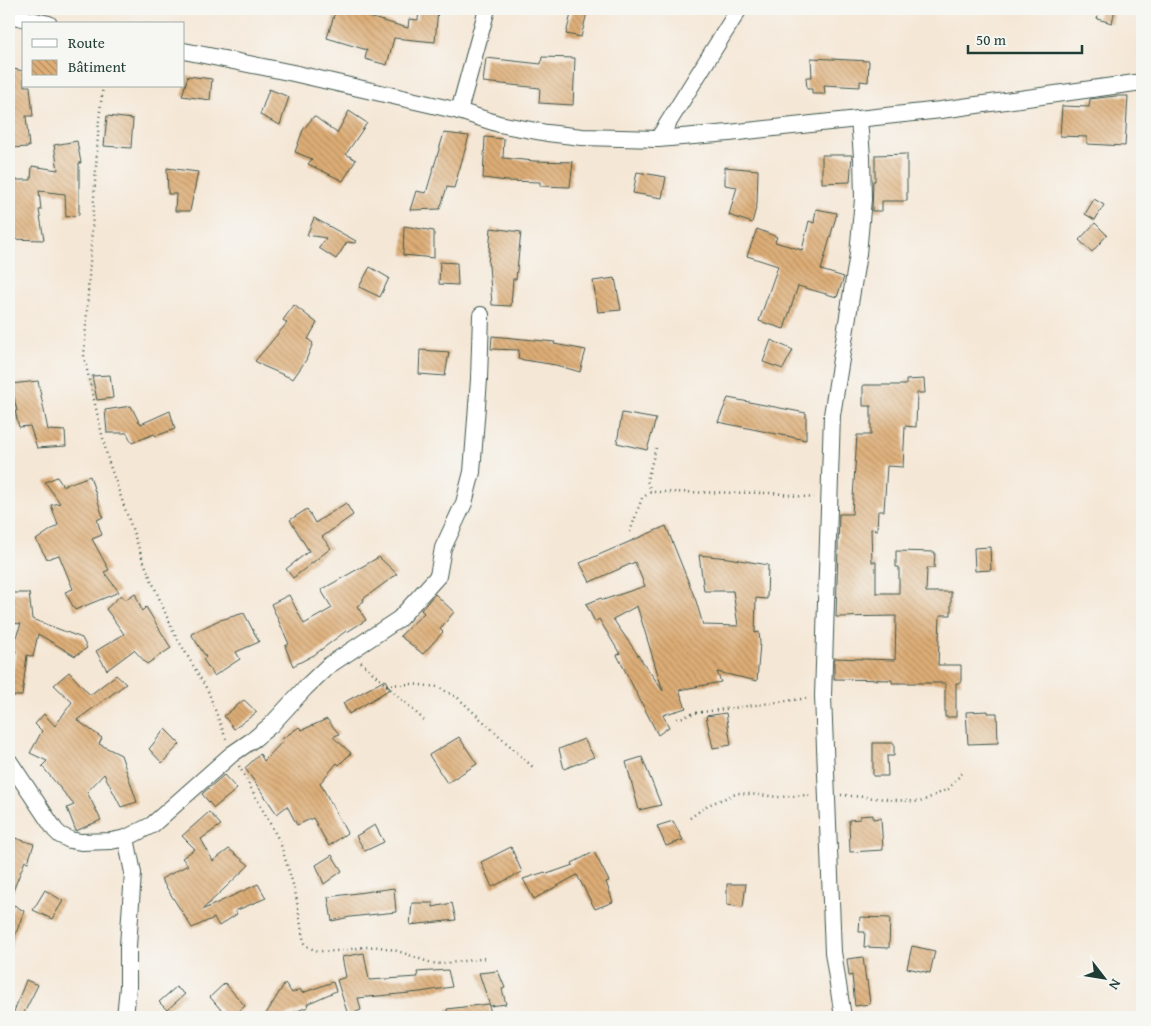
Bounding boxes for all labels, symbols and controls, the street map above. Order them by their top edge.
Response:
legend [22,22,185,88]
scale bar [968,22,1082,54]
text: 50 m [976,29,1007,50]
text: Route [68,32,105,53]
text: Bâtiment [68,56,127,77]
north arrow [1078,954,1128,1004]
text: N [1104,976,1126,994]

